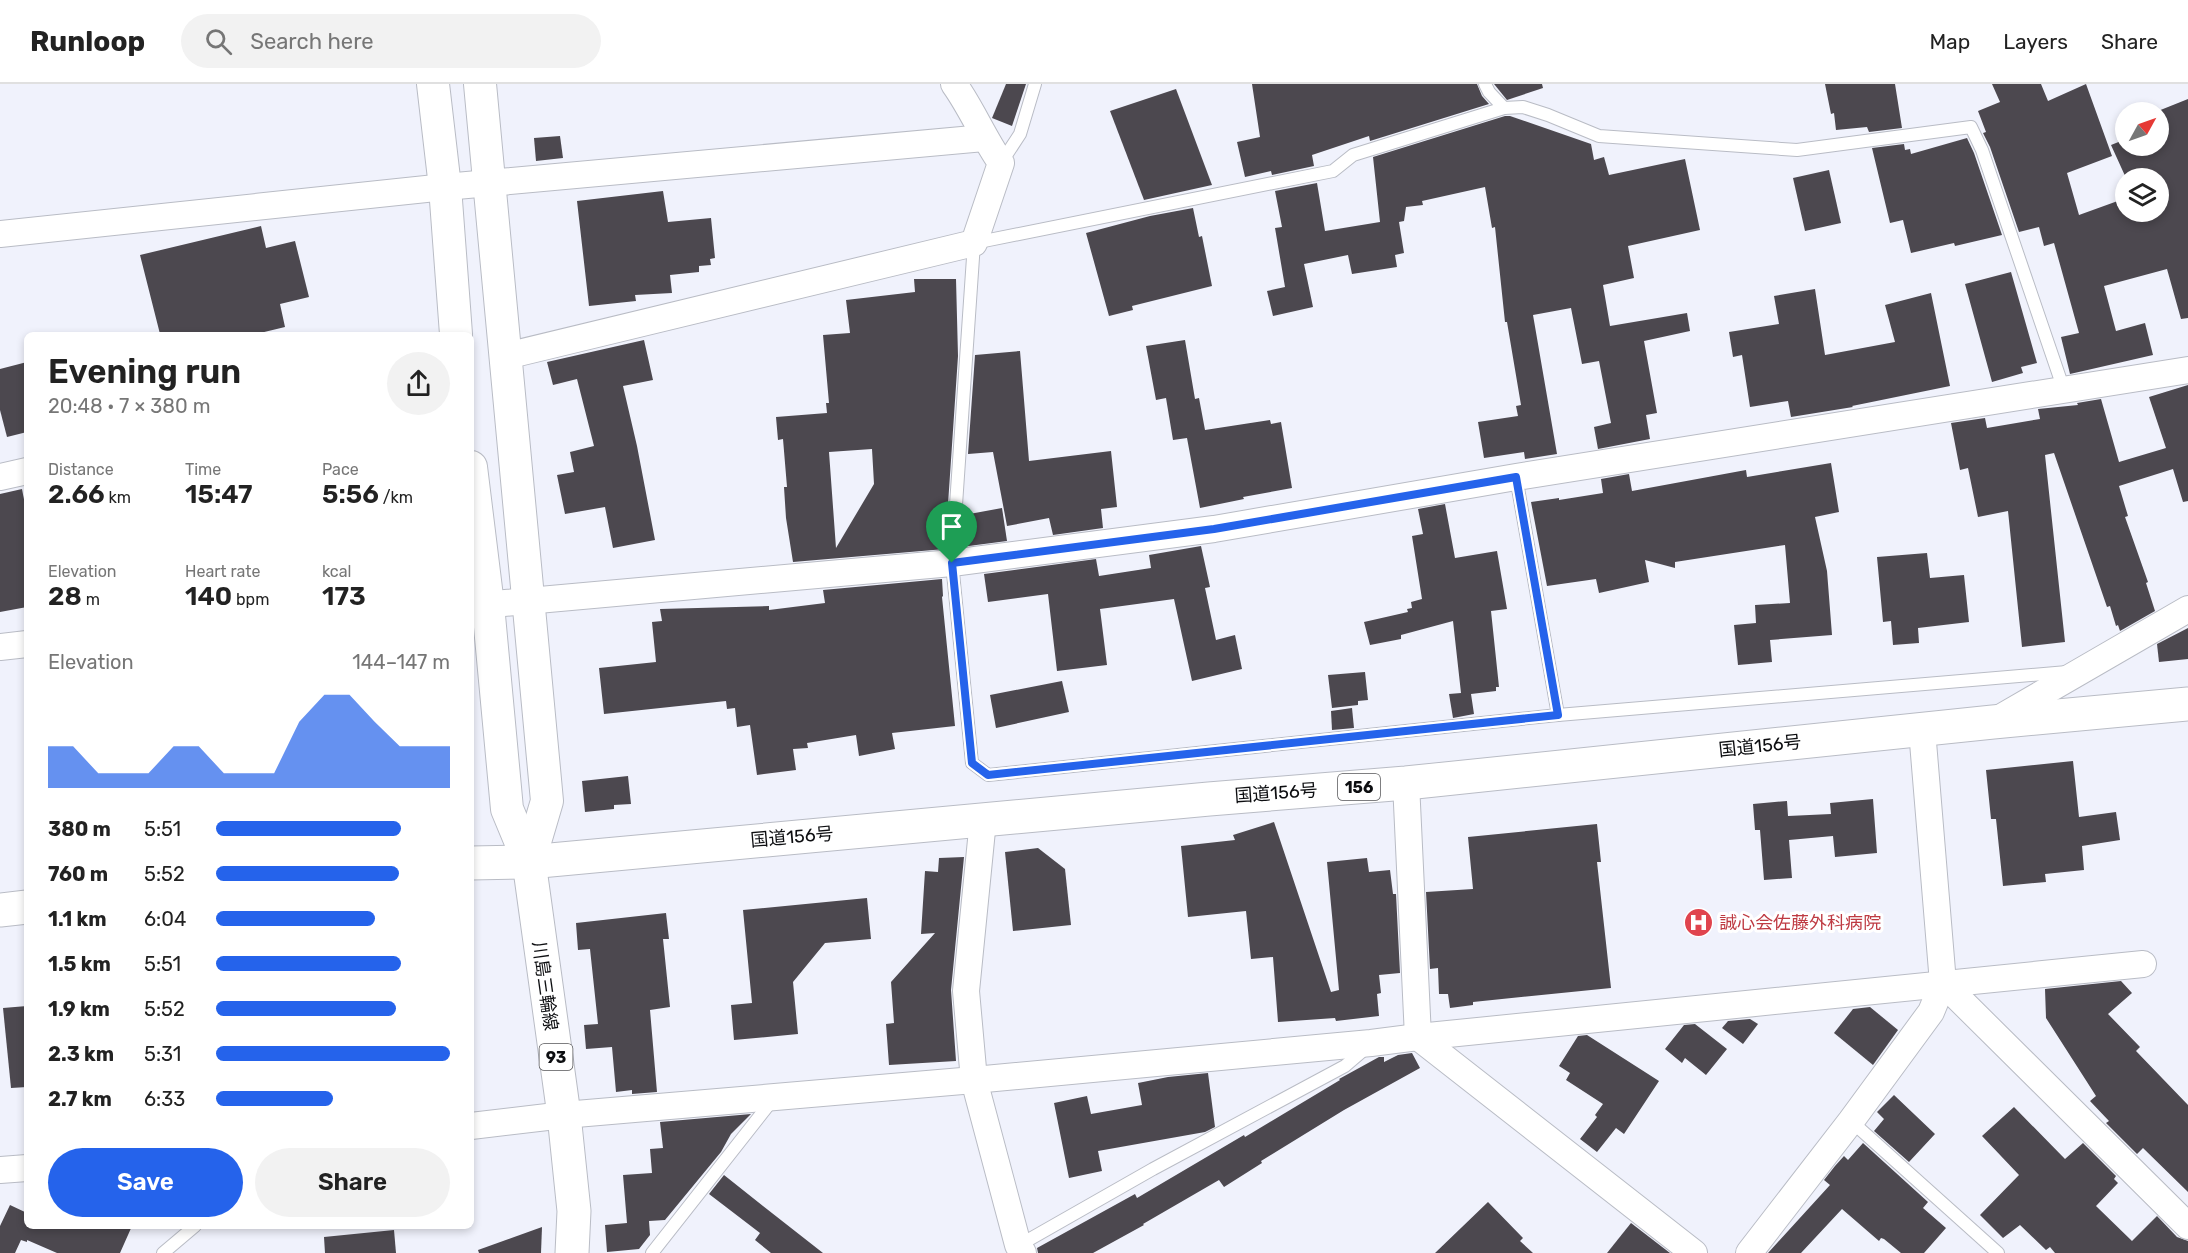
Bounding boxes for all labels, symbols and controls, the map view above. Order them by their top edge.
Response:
search box [181,14,601,68]
text: Runloop [30,25,145,58]
icon: search [202,25,235,58]
text: Search here [250,28,374,55]
text: Map [1929,29,1970,54]
text: Layers [2003,29,2068,54]
text: Share [2101,29,2158,54]
north arrow [2115,102,2169,156]
map controls [2115,102,2169,222]
button: layers [2115,168,2169,222]
text: Evening run [48,352,241,391]
button: share [387,352,450,415]
text: 20:48 · 7 × 380 m [48,394,210,418]
text: Distance [48,460,114,479]
text: Time [185,460,221,479]
text: Pace [322,460,359,479]
text: 2.66 [48,479,105,510]
text: 15:47 [185,479,253,510]
text: 5:56 [322,479,379,510]
text: km [105,488,131,507]
text: /km [379,488,413,507]
pin [926,501,977,563]
icon: arrive [935,510,968,543]
text: Elevation [48,562,117,581]
text: Heart rate [185,562,260,581]
text: kcal [322,562,351,581]
text: 28 [48,581,82,612]
text: 140 [185,581,232,612]
text: 173 [322,581,366,612]
text: m [82,590,100,609]
text: bpm [232,590,269,609]
text: Elevation [48,650,134,674]
text: 144–147 m [352,650,450,674]
street label: 国道156号 [1717,731,1803,761]
road number: 156 [1338,774,1380,800]
street label: 国道156号 [1234,779,1318,807]
text: 380 m [48,817,111,841]
text: 5:51 [144,817,181,841]
street label: 国道156号 [750,822,834,852]
text: 760 m [48,862,108,886]
text: 5:52 [144,862,185,886]
text: 1.1 km [48,907,107,931]
text: 6:04 [144,907,186,931]
hospital icon: 誠心会佐藤外科病院 [1682,907,1714,939]
place label: 誠心会佐藤外科病院 [1719,912,1881,934]
street label: 川島三輪線 [528,940,562,1032]
text: 1.5 km [48,952,111,976]
text: 5:51 [144,952,181,976]
text: 1.9 km [48,997,110,1021]
text: 5:52 [144,997,185,1021]
text: 2.3 km [48,1042,114,1066]
text: 5:31 [144,1042,181,1066]
road number: 93 [540,1044,572,1070]
text: 2.7 km [48,1087,112,1111]
text: 6:33 [144,1087,185,1111]
button: Save [48,1148,243,1217]
button: Share [255,1148,450,1217]

